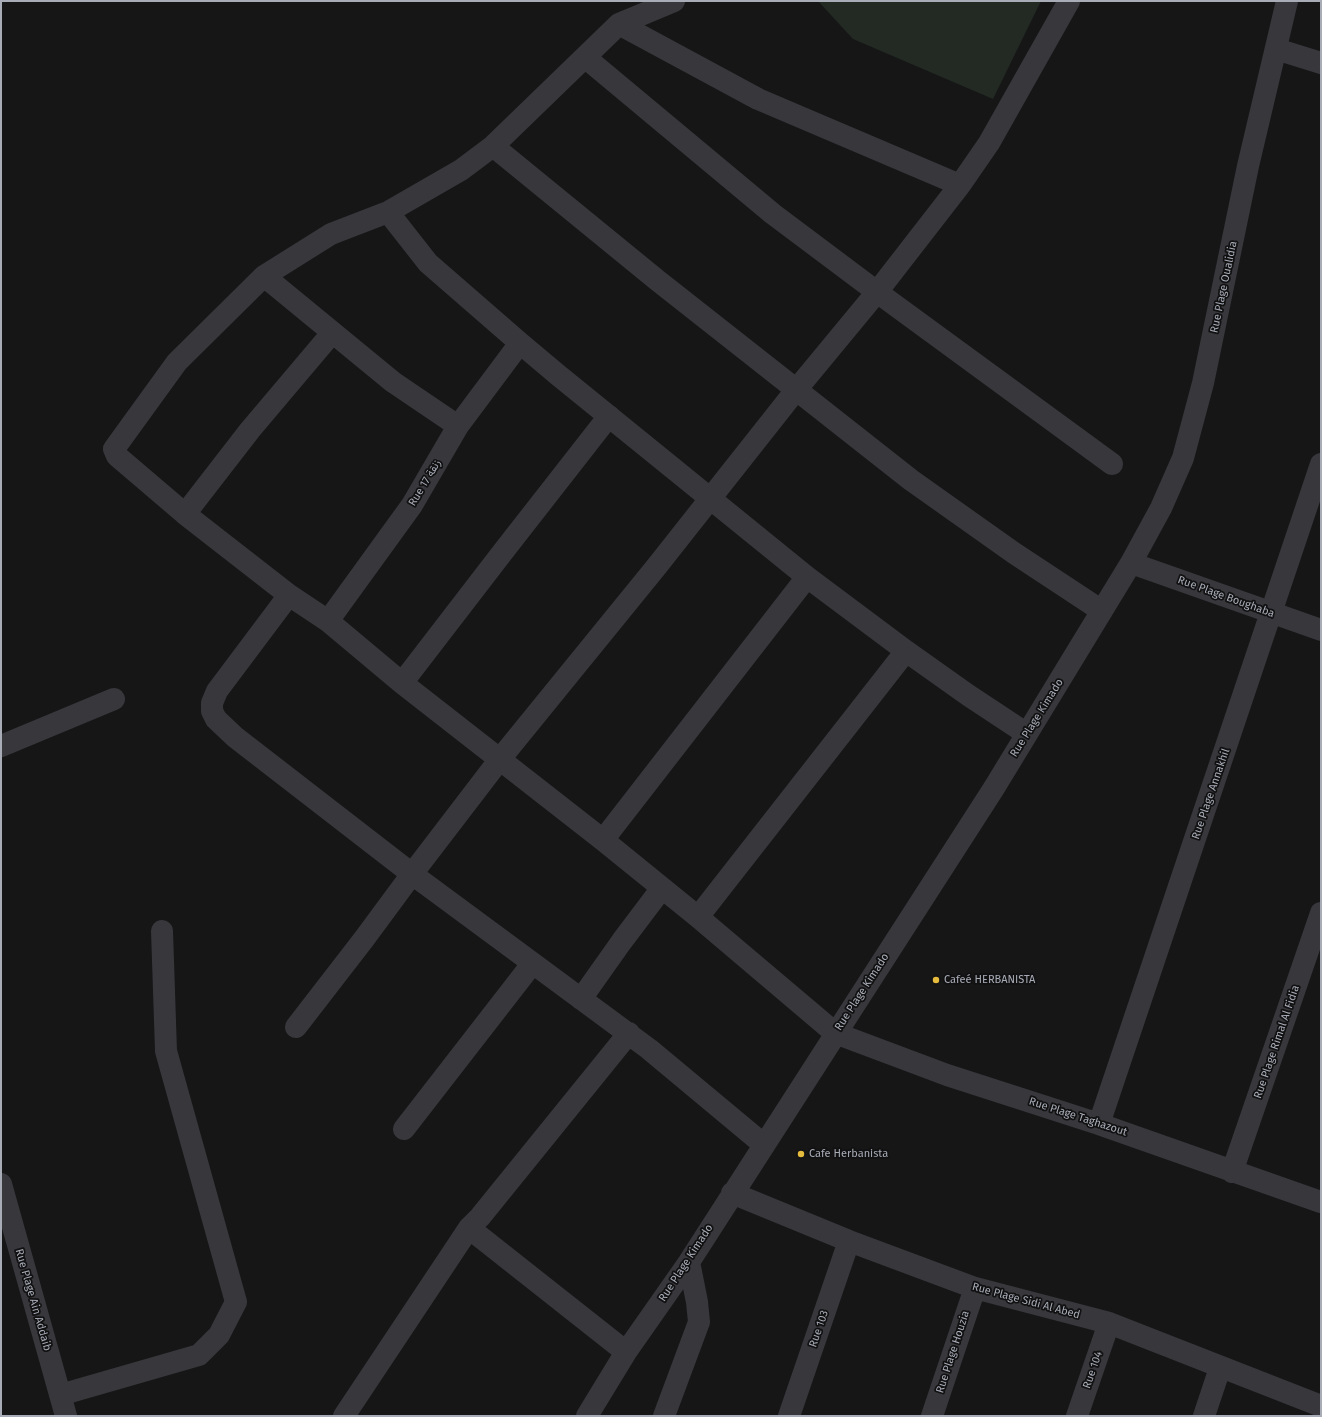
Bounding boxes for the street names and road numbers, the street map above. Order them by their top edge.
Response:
street label: Rue Plage Oualidia [1208,240,1240,334]
street label: Rue 17 زنقة [406,457,444,509]
street label: Rue Plage Boughaba [1176,573,1276,621]
street label: Rue Plage Kimado [1008,676,1066,760]
street label: Rue Plage Annakhil [1189,747,1233,841]
street label: Rue Plage Kimado [832,951,892,1033]
street label: Rue Plage Rimal Al Fidia [1251,984,1303,1100]
street label: Rue Plage Taghazout [1027,1095,1129,1139]
street label: Rue Plage Kimado [656,1222,716,1304]
street label: Rue Plage Ain Addaib [12,1247,54,1353]
street label: Rue Plage Sidi Al Abed [971,1280,1081,1322]
street label: Rue 103 [807,1309,831,1349]
street label: Rue Plage Houzia [933,1309,973,1395]
street label: Rue 104 [1080,1350,1106,1390]

